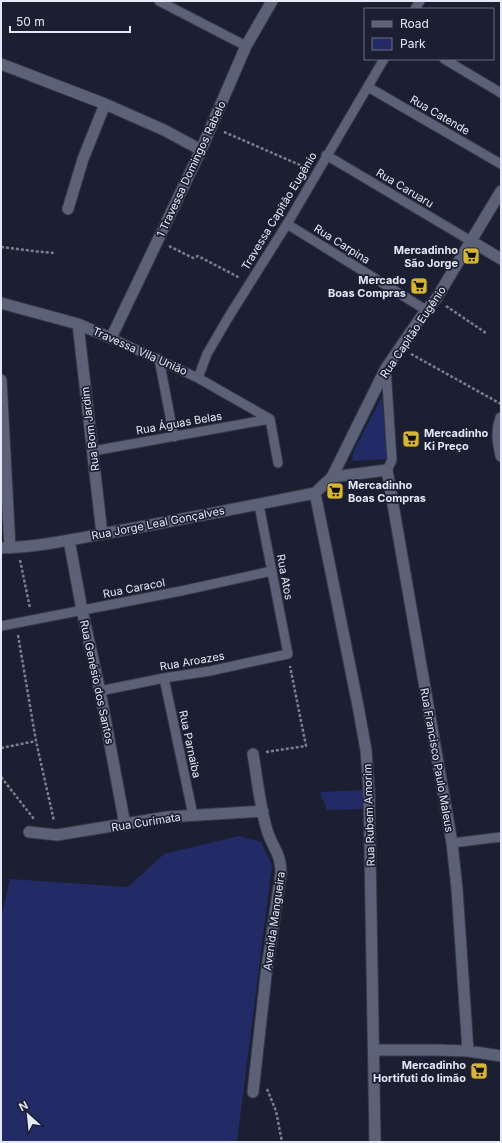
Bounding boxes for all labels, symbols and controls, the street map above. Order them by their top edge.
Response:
scale bar [10,8,130,34]
legend [364,8,494,60]
text: 50 m [16,14,45,29]
text: Road [400,16,429,31]
text: Park [400,36,426,51]
street label: Rua Catende [408,92,472,138]
street label: 1 Travessa Domingos Rabelo [153,98,229,239]
street label: Travessa Capitão Eugênio [238,149,320,272]
street label: Rua Caruaru [374,165,436,211]
street label: Rua Carpina [311,221,373,267]
place label: Mercadinho São Jorge [394,243,458,270]
supermarket icon: Mercadinho São Jorge [461,246,481,266]
place label: Mercado Boas Compras [328,273,406,300]
supermarket icon: Mercado Boas Compras [409,276,429,296]
street label: Rua Capitão Eugênio [377,283,449,381]
street label: Travessa Vila União [90,324,190,378]
street label: Rua Bom Jardim [78,386,102,472]
street label: Rua Águas Belas [135,409,223,437]
place label: Mercadinho Ki Preço [424,426,489,453]
supermarket icon: Mercadinho Ki Preço [401,429,421,449]
place label: Mercadinho Boas Compras [348,478,426,505]
supermarket icon: Mercadinho Boas Compras [325,481,345,501]
street label: Rua Jorge Leal Gonçalves [90,503,226,543]
street label: Rua Atos [274,553,296,601]
street label: Rua Caracol [102,575,166,601]
street label: Rua Genésio dos Santos [77,619,117,745]
street label: Rua Aroazes [159,648,226,674]
street label: Rua Francisco Paulo Maleus [417,687,457,833]
street label: Rua Parnaiba [176,709,204,779]
street label: Rua Rubem Amorim [360,763,378,867]
street label: Rua Curimata [110,810,182,834]
street label: Avenida Mangueira [260,871,288,971]
place label: Mercadinho Hortifuti do limão [373,1058,466,1085]
supermarket icon: Mercadinho Hortifuti do limão [469,1061,489,1081]
north arrow [8,1095,48,1135]
text: N [17,1098,30,1114]

